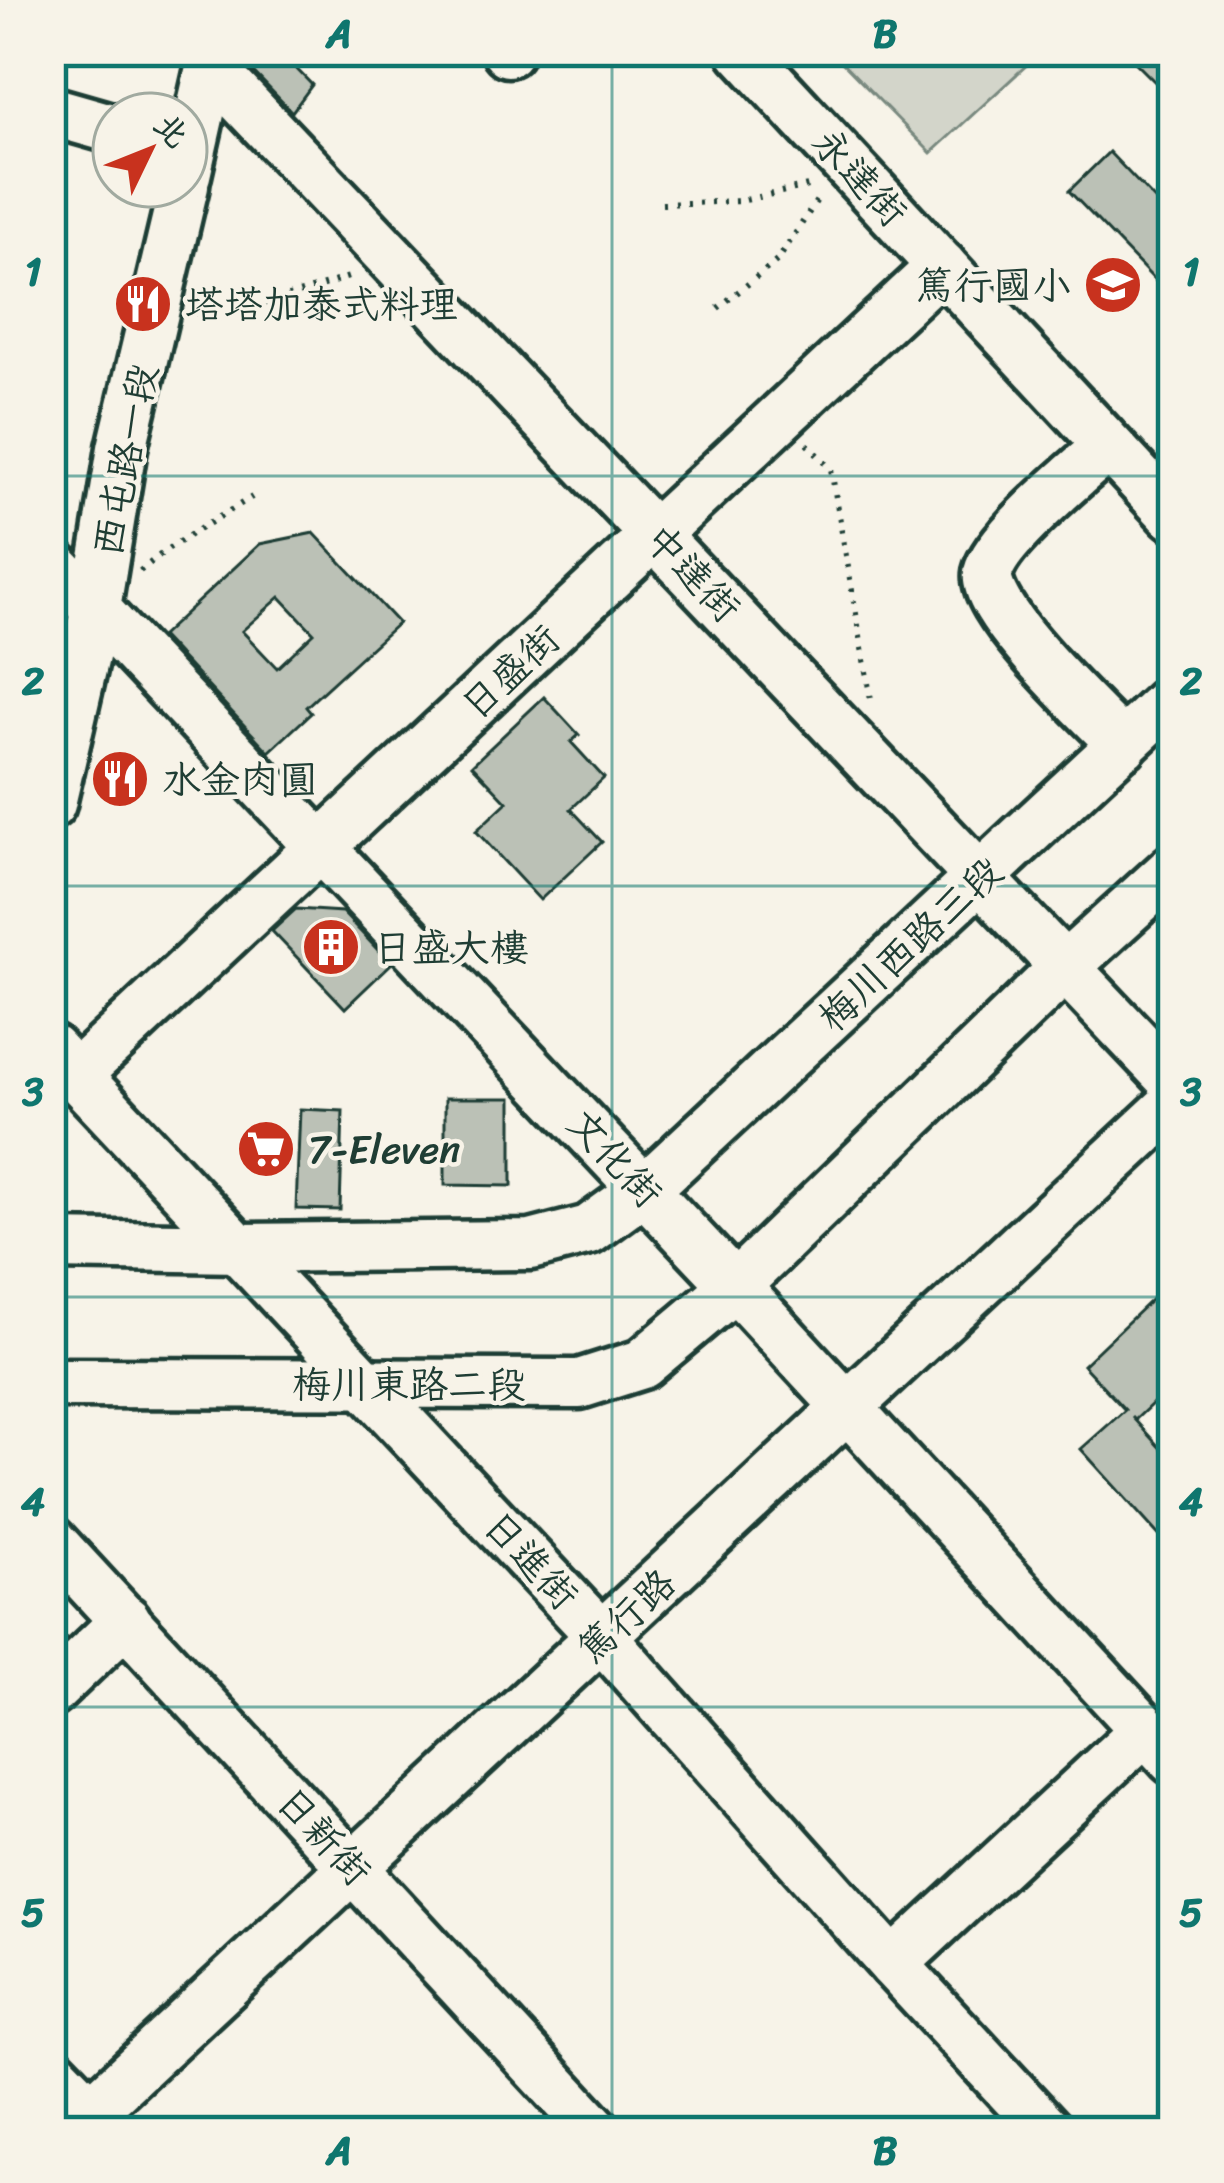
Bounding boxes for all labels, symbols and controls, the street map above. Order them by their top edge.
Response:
text: A [324,0,352,68]
text: B [873,0,898,68]
north arrow [90,90,210,210]
text: 北 [139,98,204,162]
street label: 永達街 [795,111,925,243]
text: 1 [25,237,41,306]
text: 1 [1183,237,1199,306]
place label: 篤行國小 [915,251,1071,320]
school or university icon: 篤行國小 [1082,254,1144,316]
place label: 塔塔加泰式料理 [185,270,458,339]
restaurant icon: 塔塔加泰式料理 [112,273,174,335]
street label: 西屯路一段 [73,358,177,562]
street label: 中達街 [628,507,758,639]
street label: 日盛街 [444,607,576,737]
text: 2 [22,647,45,716]
text: 2 [1180,647,1203,716]
place label: 水金肉圓 [162,745,318,814]
restaurant icon: 水金肉圓 [89,748,151,810]
street label: 梅川西路三段 [801,839,1019,1049]
place label: 日盛大樓 [373,913,529,982]
building icon: 日盛大樓 [300,916,362,978]
text: 3 [21,1057,44,1126]
text: 3 [1179,1057,1202,1126]
street label: 文化街 [550,1092,680,1224]
place label: 7-Eleven [308,1115,461,1184]
supermarket icon: 7-Eleven [235,1118,297,1180]
street label: 梅川東路二段 [292,1350,526,1419]
text: 4 [21,1467,45,1536]
text: 4 [1179,1467,1203,1536]
street label: 日進街 [466,1494,596,1626]
street label: 篤行路 [560,1551,692,1681]
street label: 日新街 [259,1770,389,1902]
text: 5 [21,1878,45,1947]
text: 5 [1179,1878,1203,1947]
text: A [324,2116,352,2183]
text: B [873,2116,898,2183]

